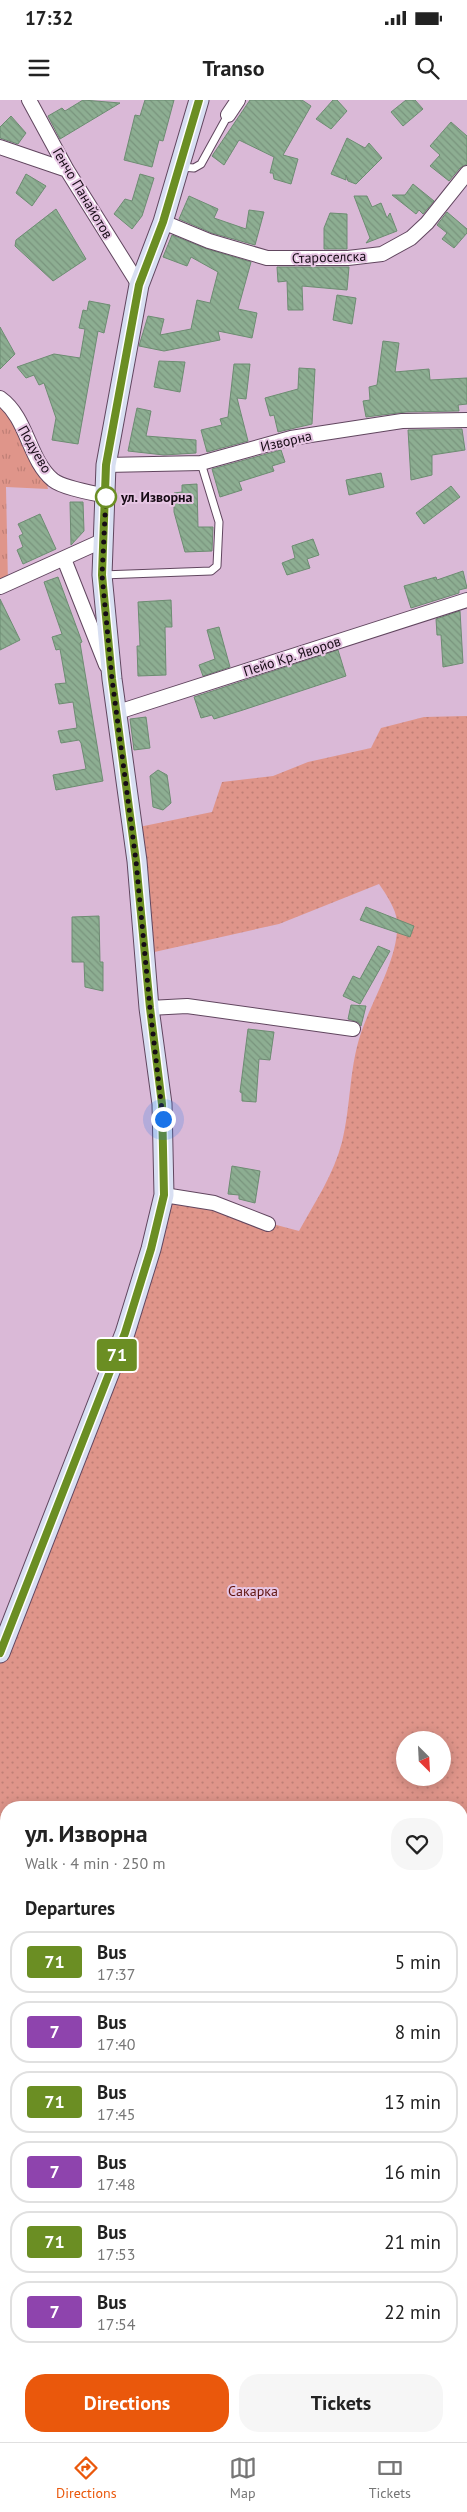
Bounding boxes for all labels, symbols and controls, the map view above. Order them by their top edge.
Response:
text: 17:32 [25,6,73,30]
icon: menu [25,54,53,82]
text: Transo [203,54,264,82]
icon: search [414,54,442,82]
street label: Генчо Панайотов [49,144,117,242]
street label: Староселска [291,247,367,267]
street label: Подуево [14,422,56,476]
street label: Изворна [259,426,314,456]
marker: ул. Изворна [95,486,117,508]
place label: ул. Изворна [120,488,193,506]
street label: Пейо Кр. Яворов [241,632,343,680]
your location [151,1107,176,1132]
line badge: 71 [94,1339,140,1371]
text: 71 [107,1343,127,1366]
park label: Сакарка [228,1582,278,1600]
north arrow [396,1731,451,1786]
map controls [396,1731,451,1786]
text: ул. Изворна [25,1818,148,1849]
button: heart [391,1818,443,1870]
text: Walk · 4 min · 250 m [25,1853,165,1873]
text: Departures [25,1896,115,1920]
text: Bus [97,1940,126,1964]
text: 71 [44,1950,65,1973]
text: 5 min [395,1950,441,1974]
text: 17:37 [97,1964,135,1984]
text: Bus [97,2010,126,2034]
text: 7 [49,2020,60,2043]
text: 8 min [395,2020,441,2044]
text: 17:40 [97,2034,135,2054]
text: Bus [97,2080,126,2104]
text: 71 [44,2090,65,2113]
text: 13 min [384,2090,441,2114]
text: 17:45 [97,2104,135,2124]
text: Bus [97,2150,126,2174]
text: 7 [49,2160,60,2183]
text: 16 min [384,2160,441,2184]
text: 17:48 [97,2174,135,2194]
text: Bus [97,2220,126,2244]
text: 71 [44,2230,65,2253]
text: 21 min [384,2230,441,2254]
text: 17:53 [97,2244,135,2264]
text: Bus [97,2290,126,2314]
text: 7 [49,2300,60,2323]
text: 22 min [384,2300,441,2324]
text: 17:54 [97,2314,135,2334]
button: Directions [25,2374,229,2432]
button: Tickets [239,2374,443,2432]
tab: Directions [56,2454,117,2502]
tab: Map [229,2454,257,2502]
tab: Tickets [369,2454,411,2502]

